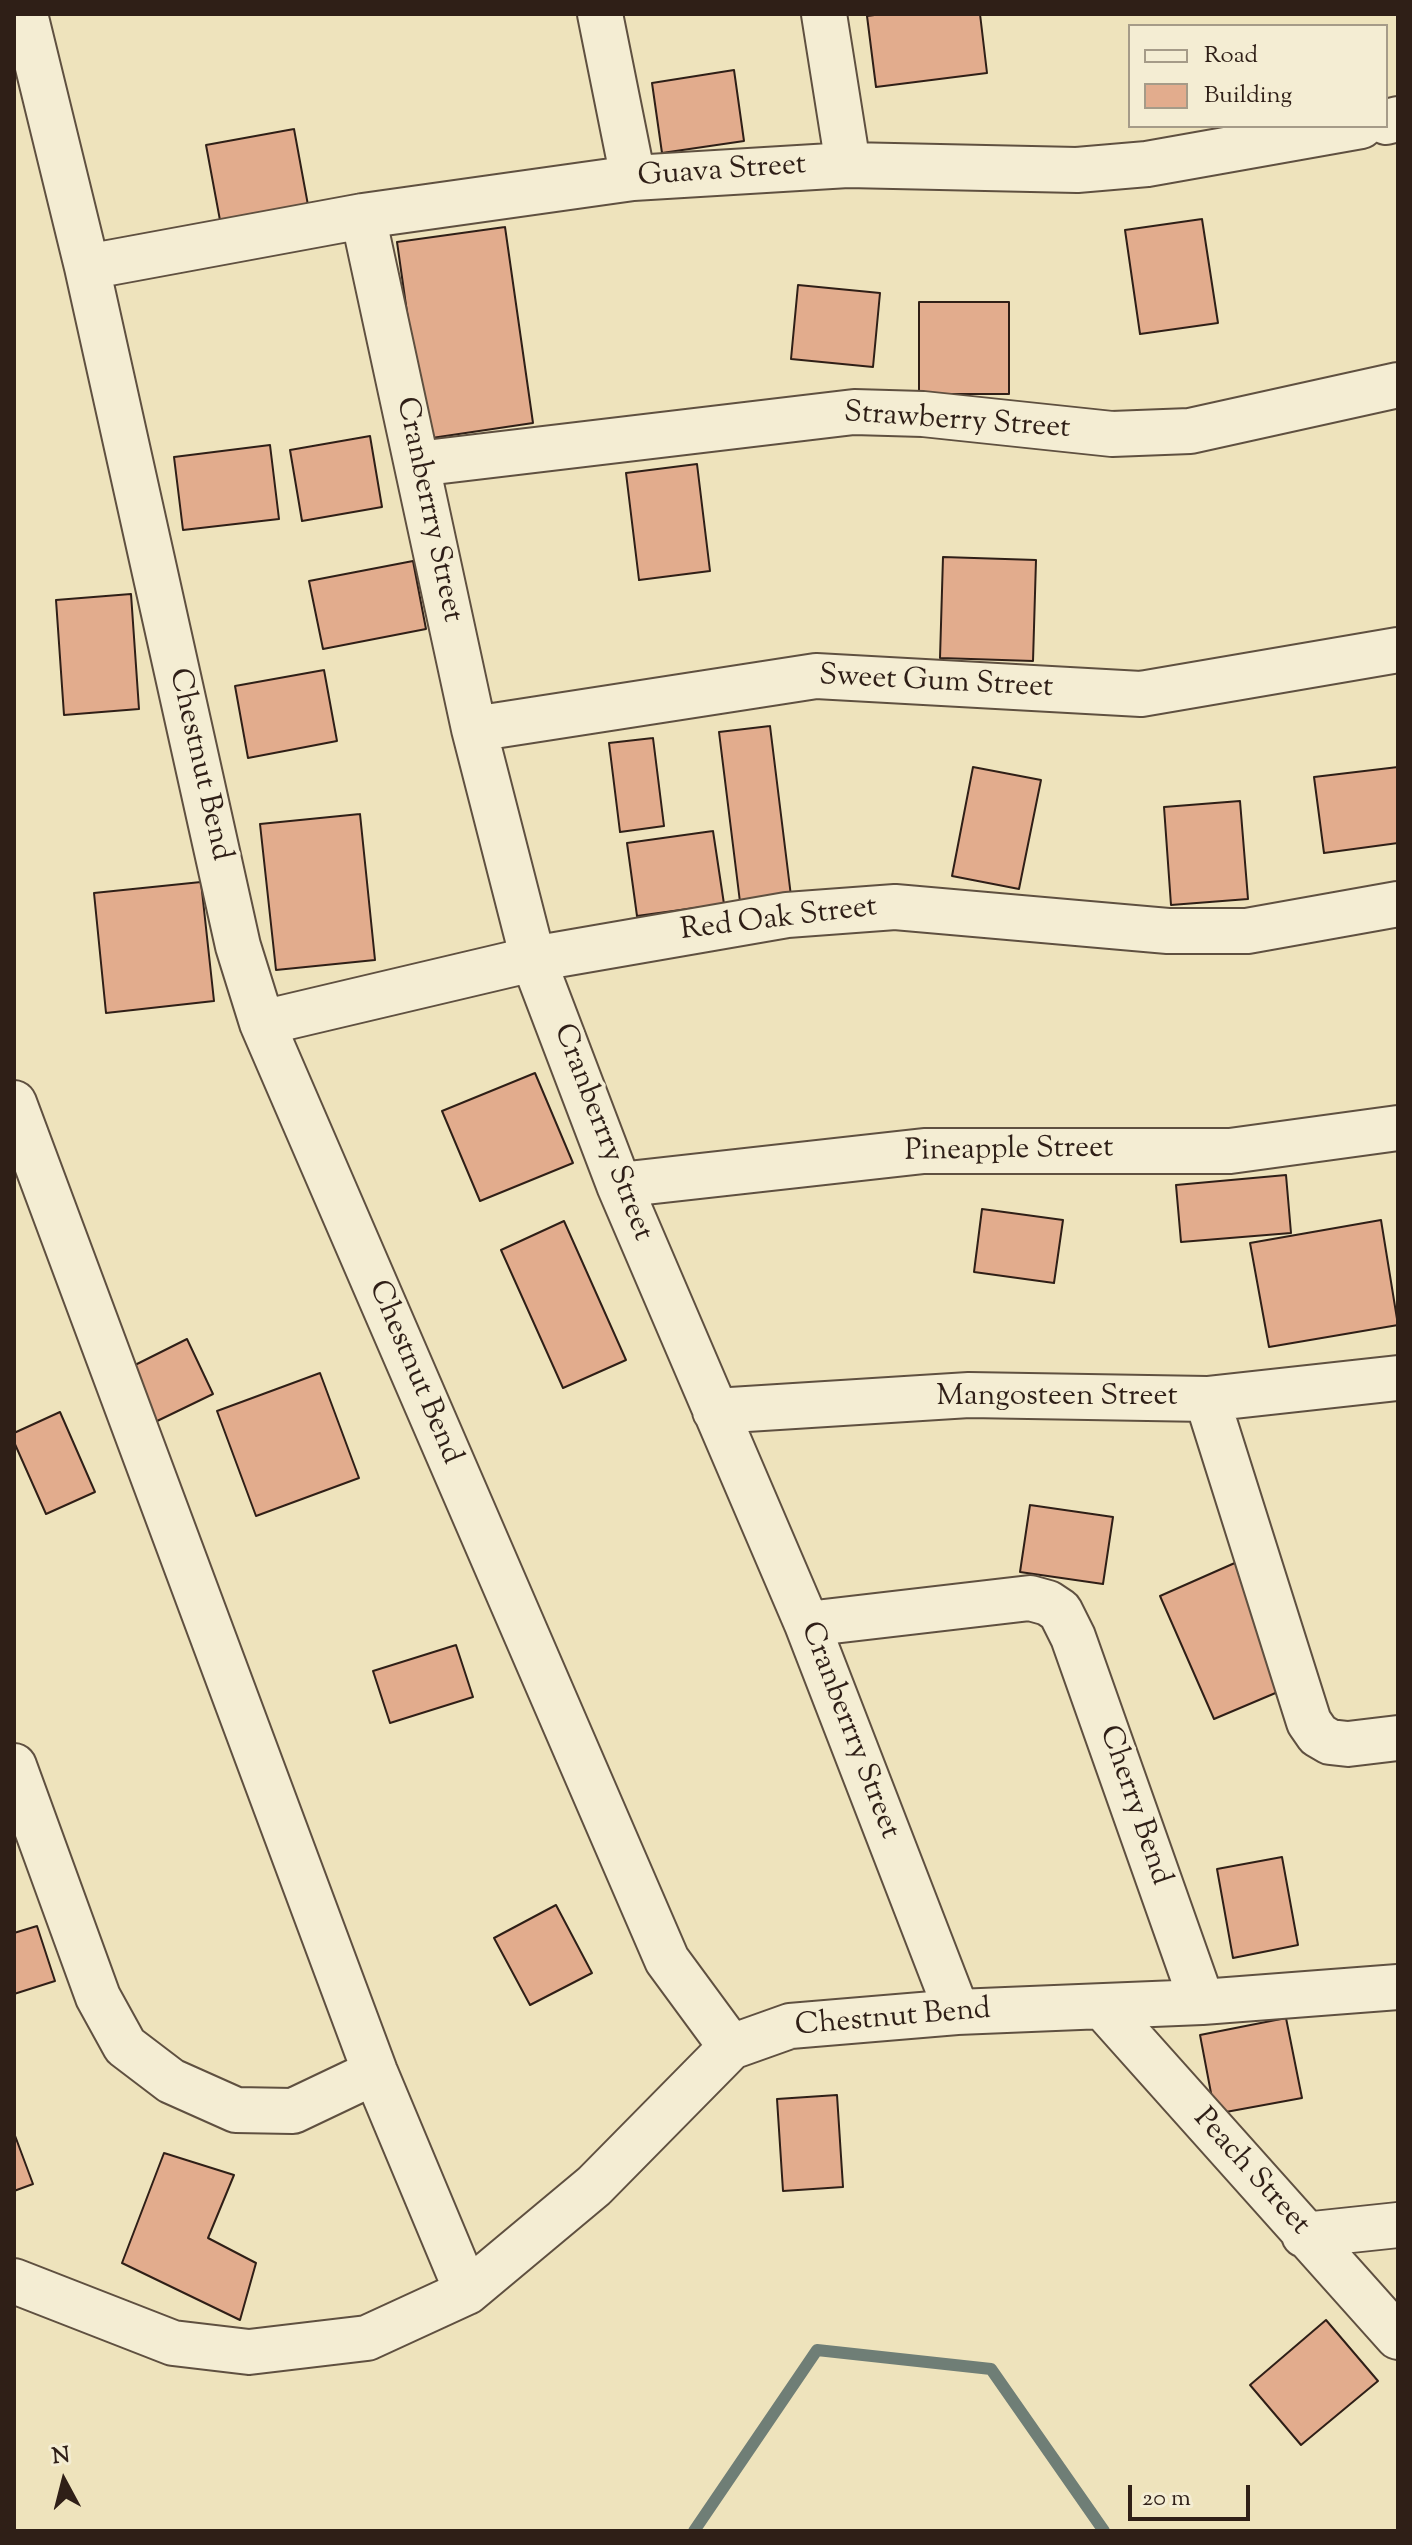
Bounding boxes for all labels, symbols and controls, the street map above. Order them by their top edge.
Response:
legend [1128,24,1388,128]
text: Road [1204,39,1258,73]
text: Building [1204,79,1292,113]
street label: Guava Street [637,149,807,197]
street label: Cranberrry Street [386,394,468,626]
street label: Strawberry Street [843,397,1071,449]
street label: Sweet Gum Street [818,660,1054,708]
street label: Chestnut Bend [158,665,238,865]
street label: Red Oak Street [679,891,879,951]
street label: Cranberrry Street [543,1020,659,1246]
street label: Pineapple Street [904,1132,1114,1172]
street label: Chestnut Bend [358,1276,468,1470]
street label: Mangosteen Street [936,1381,1178,1417]
street label: Cranberrry Street [790,1618,906,1844]
street label: Cherry Bend [1089,1721,1177,1891]
street label: Chestnut Bend [794,1994,992,2046]
street label: Peach Street [1184,2102,1316,2244]
text: N [50,2440,72,2474]
north arrow [24,2441,104,2521]
scale bar [1132,2469,1254,2519]
text: 20 m [1142,2482,1191,2516]

